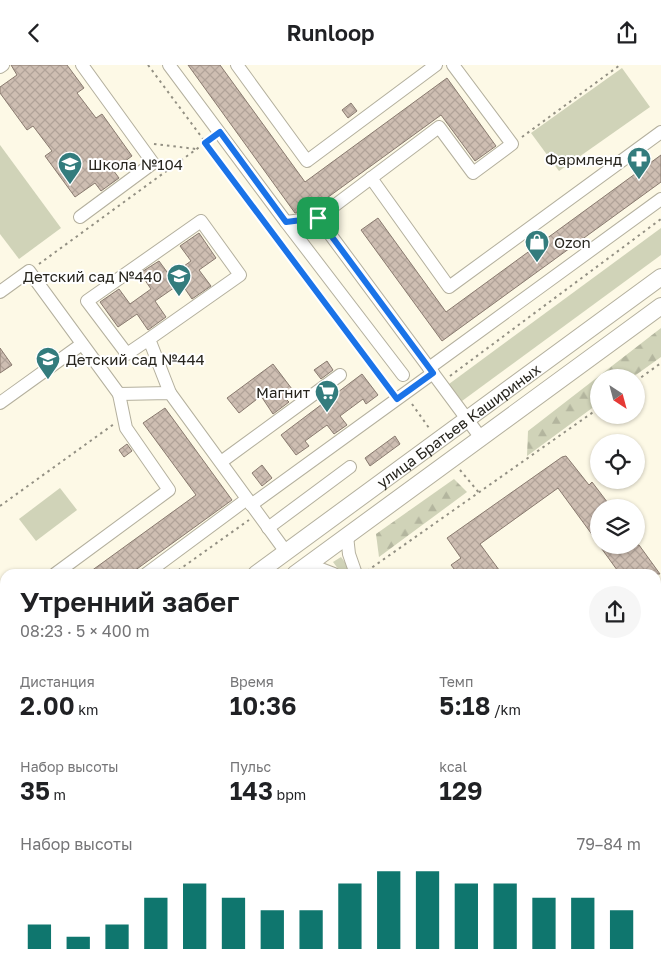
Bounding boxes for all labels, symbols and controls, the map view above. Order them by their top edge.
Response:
icon: back [20,19,48,47]
text: Runloop [286,19,375,46]
icon: share [613,19,641,47]
pharmacy icon: Фармленд [626,146,652,180]
place label: Фармленд [545,150,622,168]
school or university icon: Школа №104 [57,151,83,185]
place label: Школа №104 [88,155,183,173]
pin [297,197,339,239]
icon: arrive [304,204,332,232]
shop icon: Ozon [524,229,550,263]
place label: Ozon [554,233,591,251]
school or university icon: Детский сад №440 [166,263,192,297]
place label: Детский сад №440 [23,267,162,285]
school or university icon: Детский сад №444 [35,346,61,380]
place label: Детский сад №444 [66,350,205,368]
street label: улица Братьев Кашириных [373,360,544,492]
north arrow [590,369,645,424]
map controls [590,369,645,554]
supermarket icon: Магнит [314,379,340,413]
place label: Магнит [256,383,311,401]
button: locate [590,434,645,489]
button: layers [590,499,645,554]
text: Утренний забег [20,585,239,618]
button: share [589,586,641,638]
text: 08:23 · 5 × 400 m [20,621,150,641]
text: Дистанция [20,673,95,690]
text: Время [230,673,274,690]
text: Темп [439,673,473,690]
text: 2.00 [20,690,75,721]
text: 10:36 [230,690,297,721]
text: 5:18 [439,690,490,721]
text: km [75,701,99,718]
text: /km [490,701,521,718]
text: Набор высоты [20,758,119,775]
text: Пульс [230,758,271,775]
text: kcal [439,758,467,775]
text: 35 [20,775,50,806]
text: 143 [230,775,273,806]
text: 129 [439,775,483,806]
text: m [50,786,66,803]
text: bpm [273,786,306,803]
text: Набор высоты [20,834,133,854]
text: 79–84 m [577,834,641,854]

